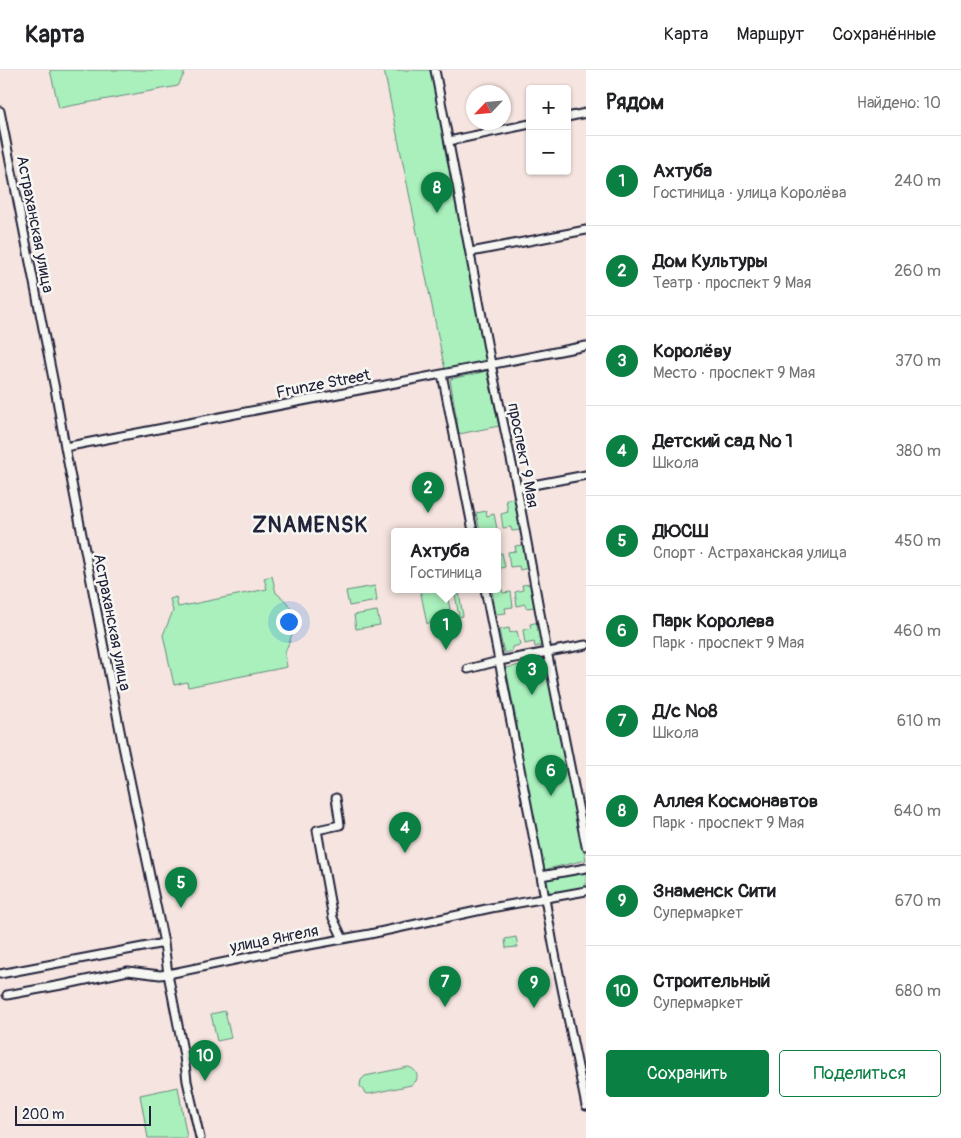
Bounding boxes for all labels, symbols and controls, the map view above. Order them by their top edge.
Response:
text: Карта [25,20,84,49]
text: Карта [664,23,708,46]
text: Маршрут [736,23,804,46]
text: Сохранённые [832,23,936,46]
north arrow [466,85,511,130]
map controls [526,85,571,175]
button: + [526,85,571,130]
text: Рядом [606,89,664,116]
text: Найдено: 10 [857,93,941,113]
button: − [526,130,571,175]
street label: Астраханская улица [12,154,58,294]
text: Ахтуба [653,159,712,183]
text: 1 [619,171,625,191]
text: 240 m [894,171,941,191]
pin: 8 [421,172,453,213]
text: Гостиница · улица Королёва [653,183,847,203]
text: Дом Культуры [653,249,768,273]
text: 2 [618,261,626,281]
text: 260 m [894,261,941,281]
text: Театр · проспект 9 Мая [653,273,811,293]
text: Королёву [653,339,731,363]
text: 3 [618,351,626,371]
text: 370 m [895,351,941,371]
text: Место · проспект 9 Мая [653,363,815,383]
street label: Frunze Street [274,365,373,403]
street label: проспект 9 Мая [503,401,543,509]
text: Детский сад № 1 [653,429,793,453]
text: 4 [617,441,627,461]
text: 380 m [895,441,941,461]
text: Школа [653,453,699,473]
pin: 2 [412,472,444,513]
district label: ZNAMENSK [252,512,368,539]
text: ДЮСШ [653,519,708,543]
popup [391,528,501,593]
text: 5 [618,531,626,551]
text: 450 m [894,531,941,551]
text: Ахтуба [410,539,469,563]
text: Спорт · Астраханская улица [653,543,847,563]
street label: Астраханская улица [89,552,135,692]
text: Гостиница [410,563,482,583]
your location [276,609,302,635]
pin: 1 [430,609,462,650]
text: Парк Королева [653,609,774,633]
text: 6 [617,621,627,641]
text: 460 m [894,621,941,641]
text: Парк · проспект 9 Мая [653,633,804,653]
pin: 3 [516,654,548,695]
text: Д/с №8 [653,699,718,723]
text: 7 [618,711,626,731]
text: 610 m [897,711,941,731]
text: Школа [653,723,699,743]
pin: 6 [535,755,567,796]
text: Аллея Космонавтов [653,789,818,813]
text: 8 [618,801,626,821]
text: 640 m [894,801,941,821]
pin: 4 [389,812,421,853]
text: Парк · проспект 9 Мая [653,813,804,833]
pin: 5 [165,867,197,908]
text: Знаменск Сити [653,879,776,903]
text: 9 [618,891,626,911]
text: 670 m [895,891,941,911]
text: Супермаркет [653,903,743,923]
street label: улица Янгеля [227,921,320,958]
pin: 7 [429,966,461,1007]
pin: 9 [518,967,550,1008]
text: Строительный [653,969,770,993]
text: 10 [613,981,631,1001]
text: 680 m [895,981,941,1001]
text: Супермаркет [653,993,743,1013]
pin: 10 [189,1040,221,1081]
button: Сохранить [606,1050,769,1097]
button: Поделиться [779,1050,941,1097]
scale bar [15,1103,151,1126]
text: 200 m [22,1106,64,1123]

